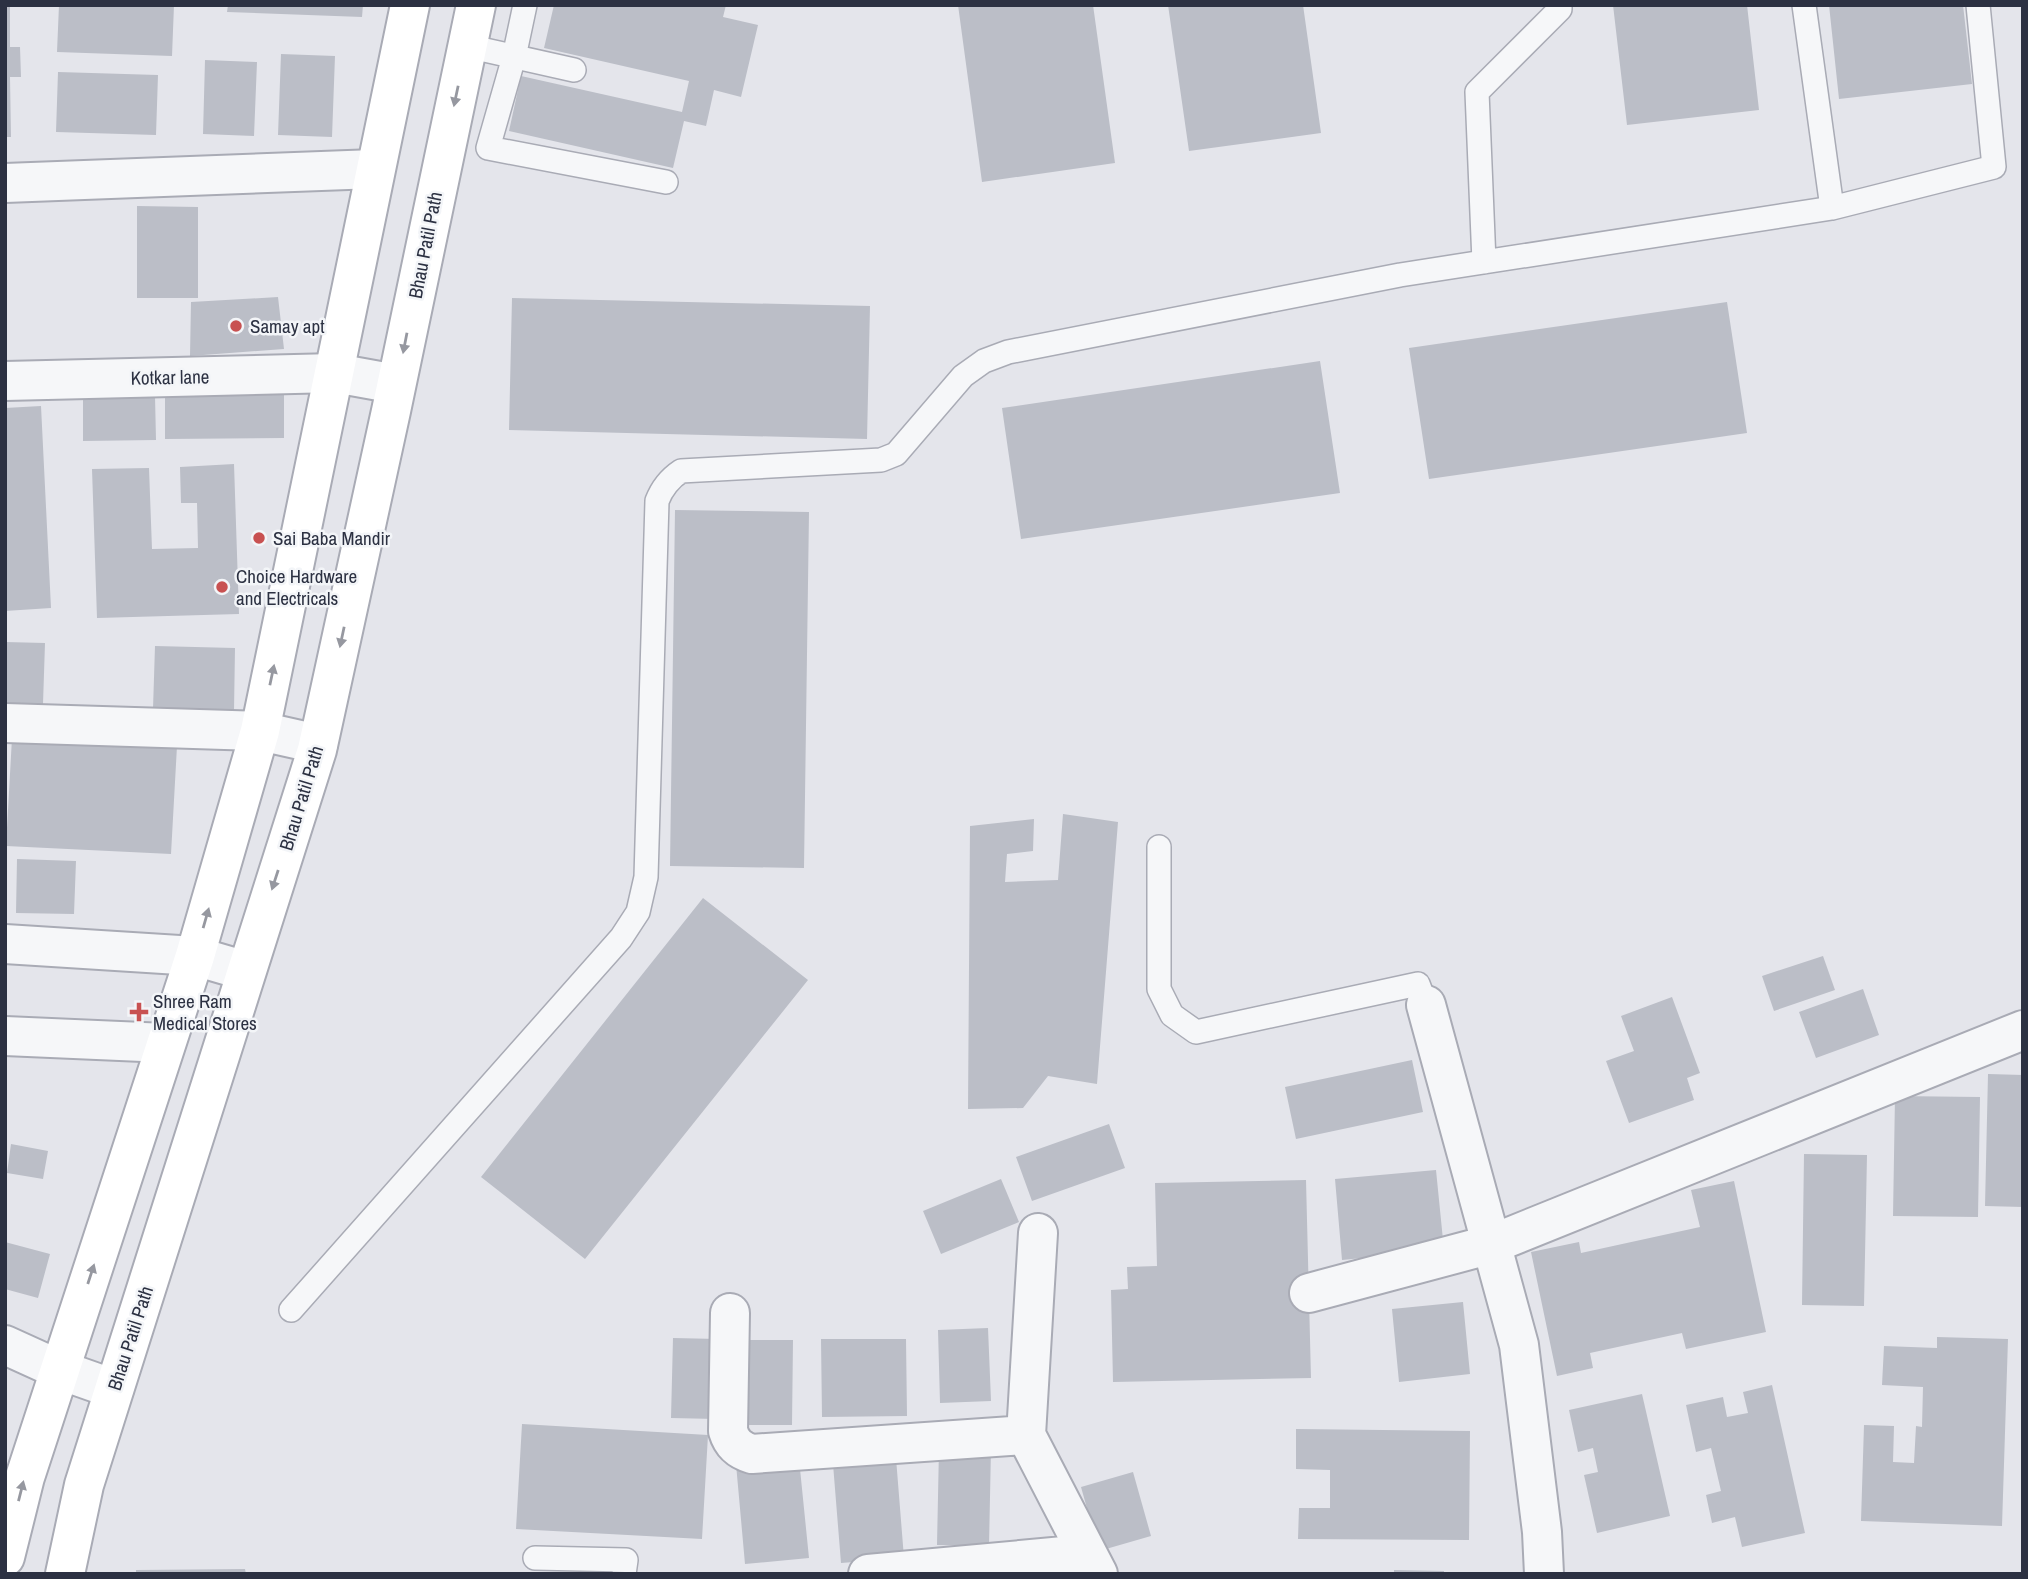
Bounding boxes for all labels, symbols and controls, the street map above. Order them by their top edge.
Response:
one-way arrow [450,85,461,107]
street label: Bhau Patil Path [402,189,448,301]
place label: Samay apt [250,313,325,339]
marker: Samay apt [228,318,244,334]
one-way arrow [399,332,410,354]
street label: Kotkar lane [130,363,210,391]
place label: Sai Baba Mandir [273,525,391,551]
marker: Sai Baba Mandir [251,530,267,546]
place label: Choice Hardware and Electricals [236,563,357,611]
marker: Choice Hardware and Electricals [214,579,230,595]
one-way arrow [336,626,347,648]
one-way arrow [266,664,277,686]
street label: Bhau Patil Path [273,742,329,854]
one-way arrow [269,869,280,890]
one-way arrow [201,907,211,928]
place label: Shree Ram Medical Stores [153,988,257,1036]
marker: Shree Ram Medical Stores [131,1004,147,1020]
one-way arrow [86,1264,97,1285]
street label: Bhau Patil Path [101,1282,159,1394]
one-way arrow [16,1480,27,1502]

